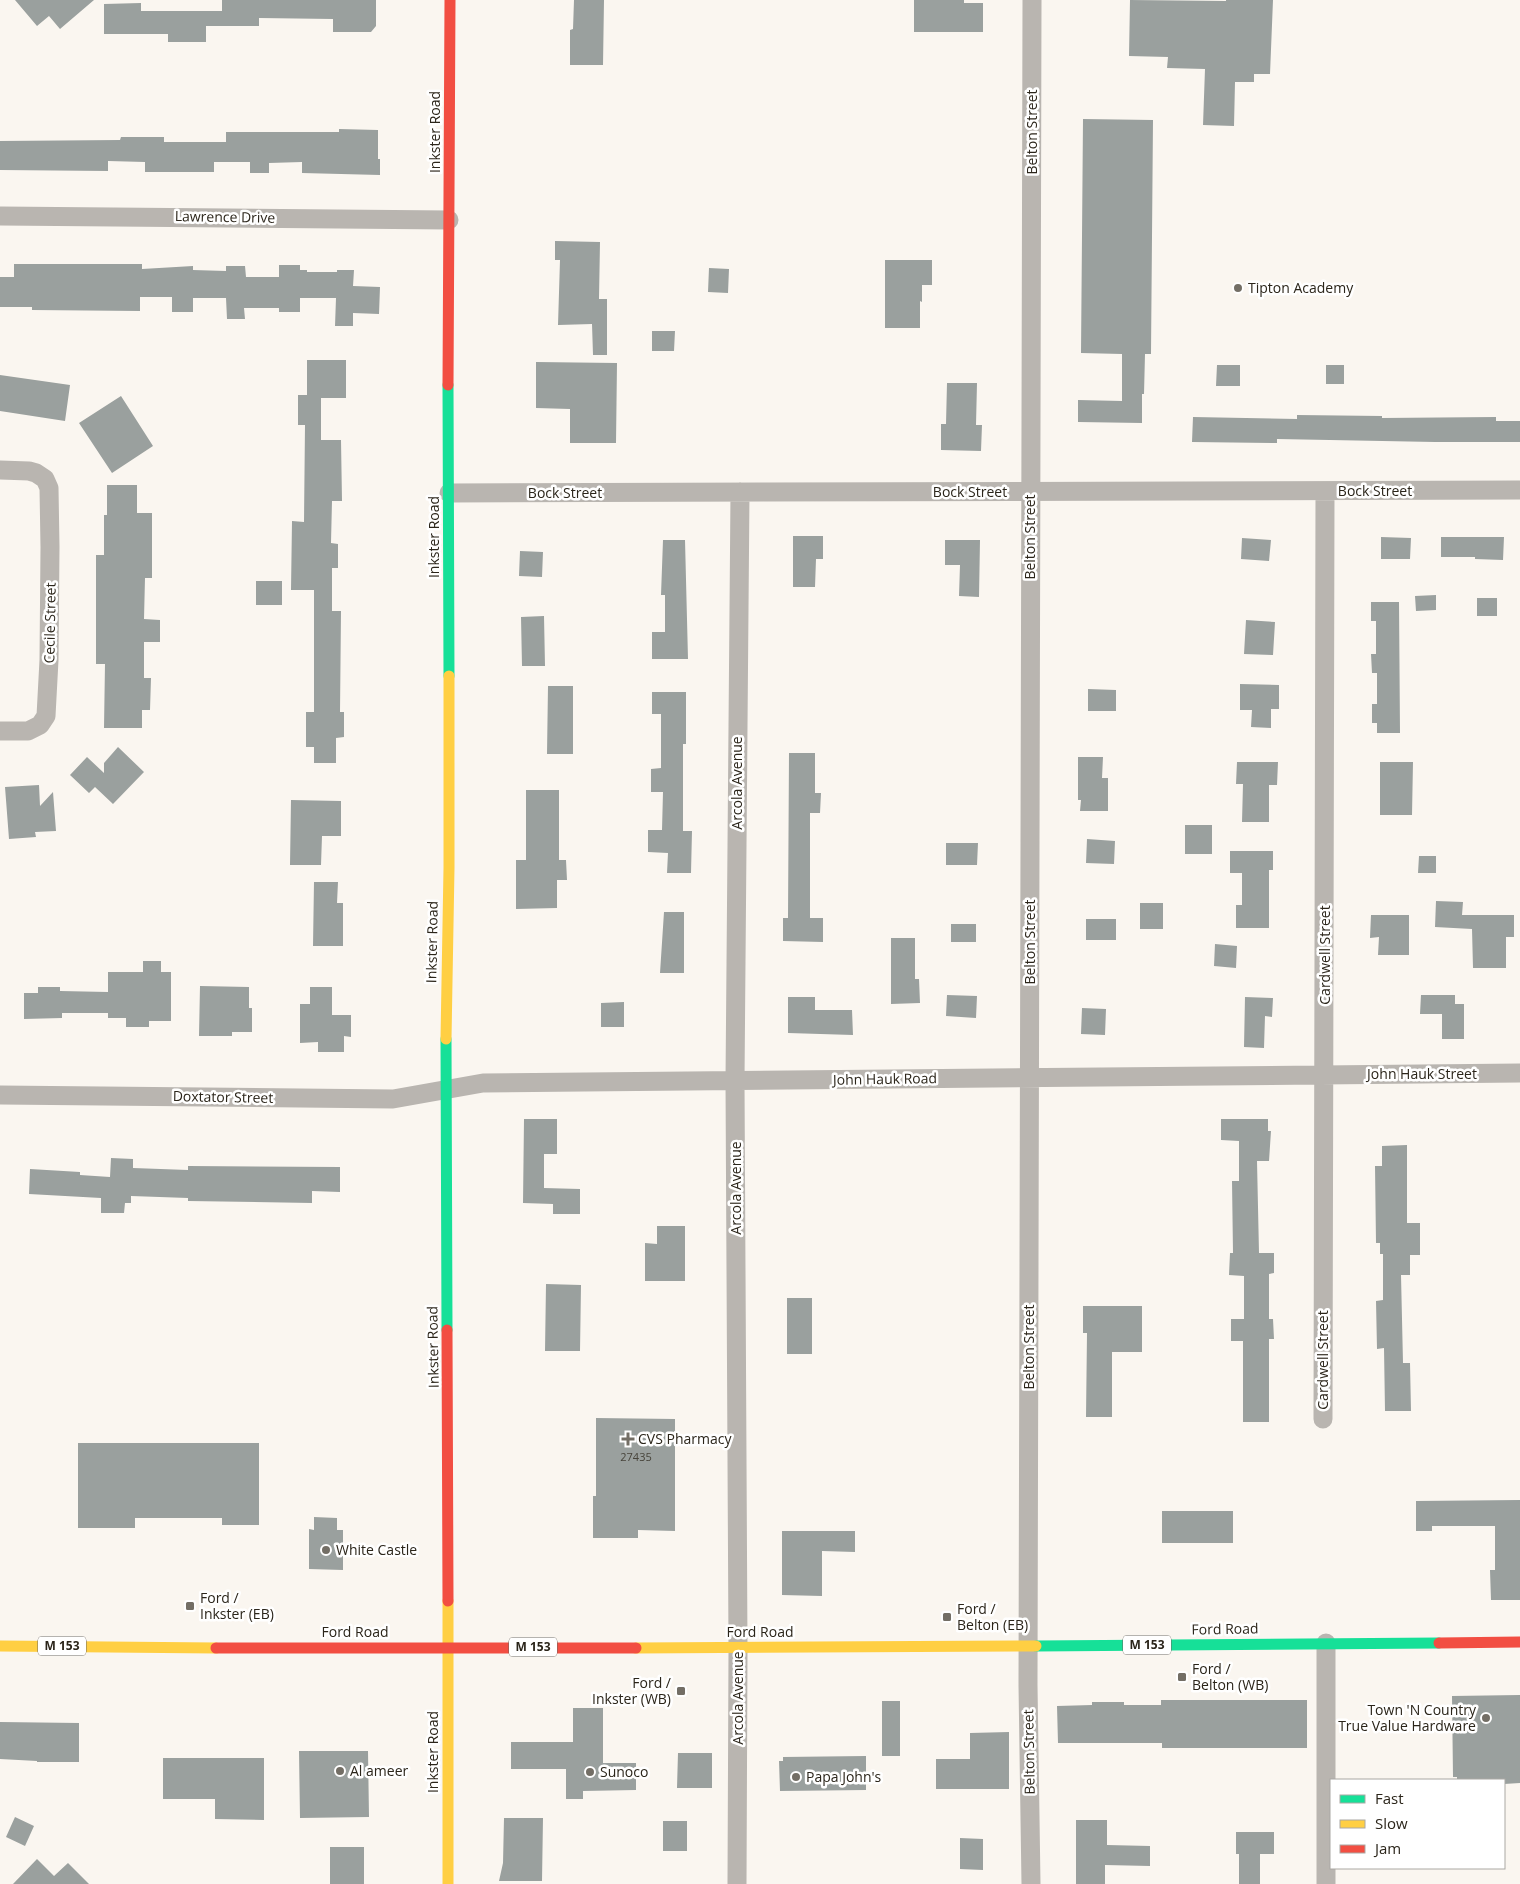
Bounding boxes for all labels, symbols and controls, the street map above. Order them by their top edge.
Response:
street label: Belton Street [1022,89,1041,175]
street label: Inkster Road [425,91,444,173]
street label: Lawrence Drive [175,206,276,227]
place label: Tipton Academy [1248,278,1354,297]
marker: Tipton Academy [1232,282,1244,294]
street label: Bock Street [1338,481,1412,500]
street label: Bock Street [933,482,1007,501]
street label: Bock Street [528,483,602,502]
street label: Belton Street [1020,494,1039,580]
street label: Inkster Road [424,496,443,578]
street label: Cecile Street [39,582,60,664]
street label: Arcola Avenue [727,736,746,830]
street label: Belton Street [1020,899,1039,985]
street label: Inkster Road [421,901,442,983]
street label: Cardwell Street [1315,905,1334,1005]
street label: John Hauk Street [1365,1064,1477,1083]
street label: John Hauk Road [831,1068,937,1089]
street label: Doxtator Street [173,1086,273,1107]
street label: Arcola Avenue [726,1141,745,1235]
street label: Belton Street [1019,1304,1038,1390]
street label: Inkster Road [422,1306,443,1388]
street label: Cardwell Street [1313,1310,1332,1410]
place label: CVS Pharmacy [638,1429,732,1448]
marker: CVS Pharmacy [622,1433,634,1445]
house number: 27435 [620,1449,652,1464]
place label: White Castle [336,1540,417,1559]
marker: White Castle [320,1544,332,1556]
place label: Ford / Inkster (EB) [200,1588,274,1623]
place label: Ford / Belton (EB) [957,1599,1028,1634]
marker: Ford / Inkster (EB) [184,1600,196,1612]
marker: Ford / Belton (EB) [941,1611,953,1623]
street label: Ford Road [1191,1618,1259,1639]
street label: Ford Road [322,1622,388,1641]
street label: Ford Road [727,1622,793,1641]
road number: M 153 [38,1636,86,1655]
road number: M 153 [1123,1636,1171,1654]
road number: M 153 [509,1638,557,1656]
street label: Arcola Avenue [728,1651,747,1745]
place label: Ford / Belton (WB) [1192,1659,1268,1694]
marker: Ford / Belton (WB) [1176,1671,1188,1683]
place label: Ford / Inkster (WB) [592,1673,671,1708]
marker: Ford / Inkster (WB) [675,1685,687,1697]
place label: Town 'N Country True Value Hardware [1338,1700,1477,1735]
street label: Belton Street [1018,1709,1039,1795]
street label: Inkster Road [423,1711,442,1793]
marker: Town 'N Country True Value Hardware [1480,1712,1492,1724]
place label: Al ameer [350,1761,408,1780]
place label: Sunoco [600,1762,648,1781]
marker: Al ameer [334,1765,346,1777]
marker: Sunoco [584,1766,596,1778]
place label: Papa John's [806,1767,882,1786]
marker: Papa John's [790,1771,802,1783]
legend [1330,1779,1505,1869]
text: Fast [1375,1788,1404,1808]
text: Slow [1375,1813,1408,1833]
text: Jam [1373,1838,1401,1858]

